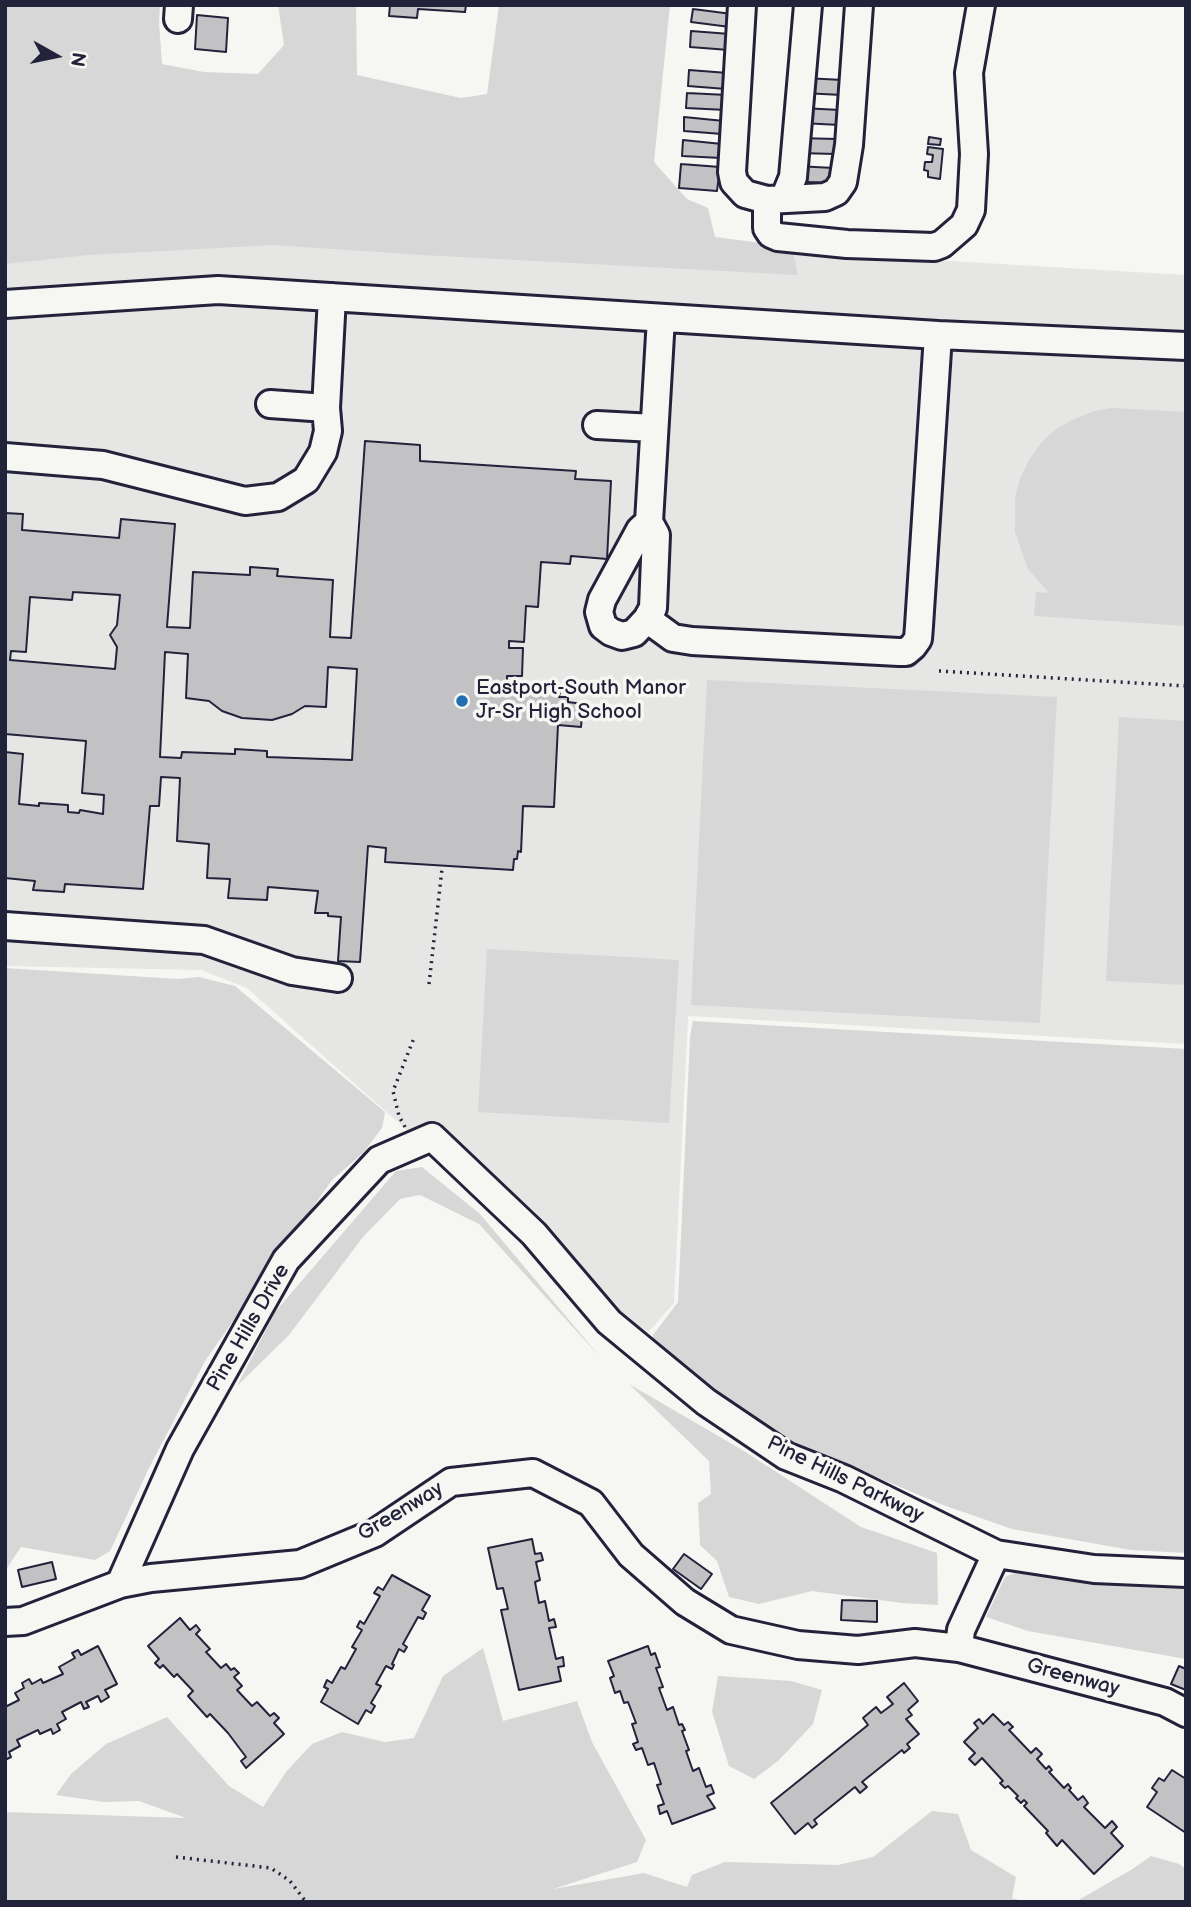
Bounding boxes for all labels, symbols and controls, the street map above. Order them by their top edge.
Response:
north arrow [21,21,91,91]
text: N [65,51,90,68]
place label: Eastport-South Manor Jr-Sr High School [476,676,686,726]
marker: Eastport-South Manor Jr-Sr High School [454,693,470,709]
street label: Pine Hills Drive [202,1260,296,1396]
street label: Pine Hills Parkway [763,1431,927,1529]
street label: Greenway [354,1477,448,1547]
street label: Greenway [1024,1654,1122,1702]

